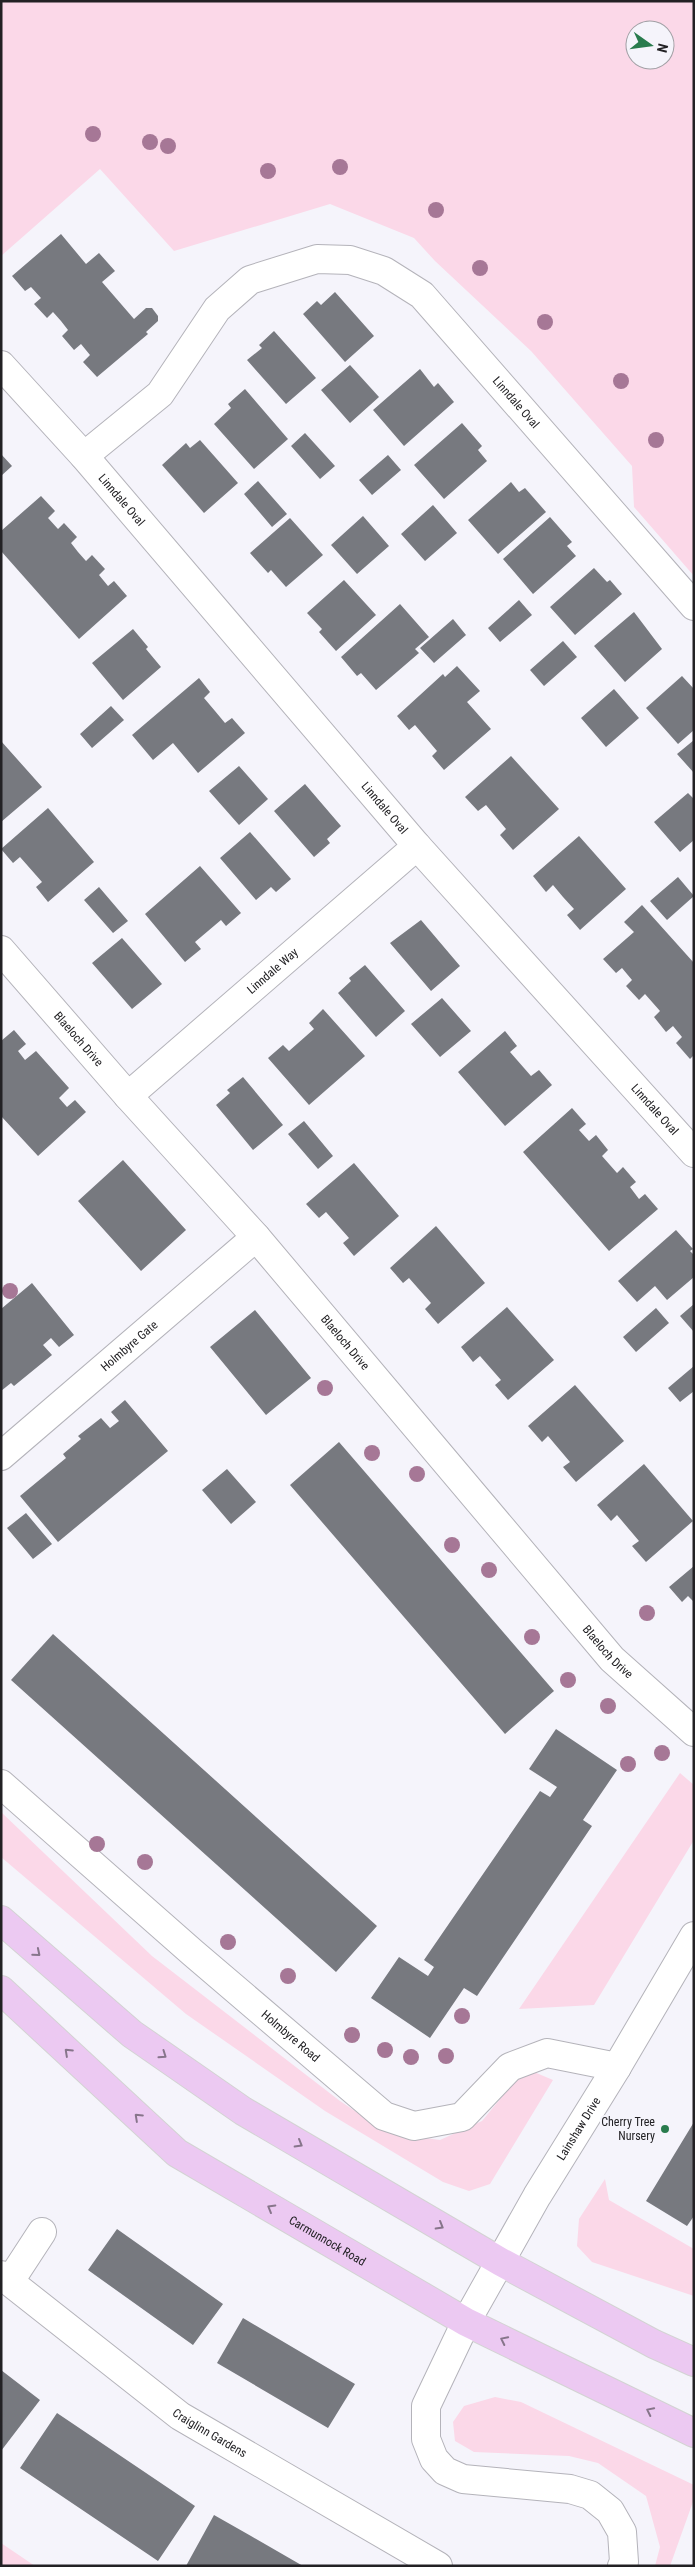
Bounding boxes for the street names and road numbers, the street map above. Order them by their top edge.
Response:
street label: Linndale Oval [490,374,542,431]
street label: Linndale Oval [96,471,148,529]
street label: Linndale Oval [359,779,411,837]
street label: Linndale Way [244,945,301,997]
street label: Blaeloch Drive [51,1009,106,1069]
street label: Linndale Oval [628,1081,681,1138]
street label: Blaeloch Drive [318,1312,372,1373]
street label: Holmbyre Gate [98,1317,161,1374]
street label: Blaeloch Drive [580,1623,636,1682]
street label: Holmbyre Road [259,2007,323,2065]
street label: Lainshaw Drive [554,2094,604,2163]
street label: Carmunnock Road [286,2213,368,2269]
street label: Craiglinn Gardens [170,2406,249,2460]

